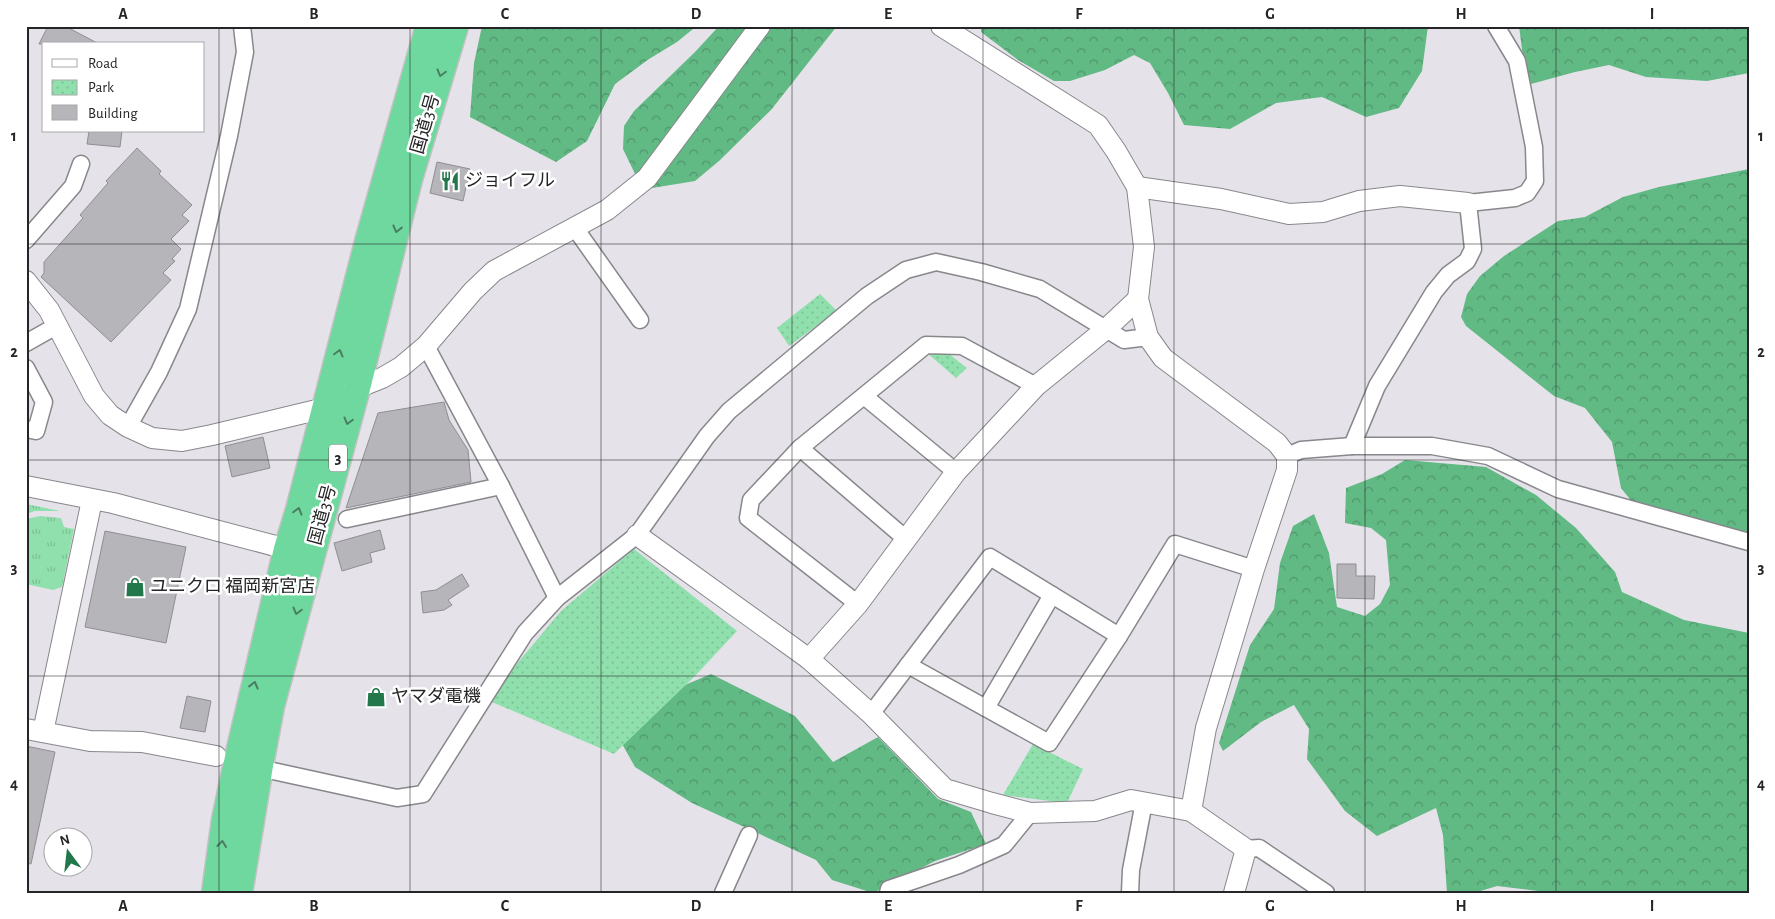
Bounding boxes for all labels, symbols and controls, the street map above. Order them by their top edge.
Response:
text: A [118,6,128,22]
text: B [309,6,319,22]
text: C [501,6,510,22]
text: D [691,6,702,22]
text: E [884,6,892,22]
text: F [1075,6,1083,22]
text: G [1265,6,1275,22]
text: H [1455,6,1467,22]
text: I [1650,6,1654,22]
legend [42,42,205,132]
text: Road [88,56,118,71]
one-way arrow [436,68,446,77]
text: Park [88,80,114,95]
street label: 国道3号 [407,91,443,156]
text: Building [88,106,138,121]
text: 1 [11,128,17,144]
text: 1 [1758,128,1764,144]
restaurant icon: ジョイフル [439,170,461,192]
place label: ジョイフル [465,171,555,190]
one-way arrow [392,225,403,234]
text: 2 [10,344,18,360]
text: 2 [1757,344,1765,360]
one-way arrow [333,350,343,358]
one-way arrow [343,416,354,425]
road number: 3 [329,444,347,472]
street label: 国道3号 [304,482,340,547]
one-way arrow [293,507,303,515]
text: 3 [11,560,18,576]
text: 3 [1758,560,1765,576]
shop icon: ユニクロ 福岡新宮店 [124,576,146,598]
place label: ユニクロ 福岡新宮店 [150,577,315,596]
one-way arrow [292,607,302,615]
one-way arrow [248,681,259,690]
shop icon: ヤマダ電機 [365,686,387,708]
place label: ヤマダ電機 [391,686,481,706]
text: 4 [10,776,18,792]
text: 4 [1757,776,1765,792]
north arrow [42,826,92,876]
text: N [58,832,71,848]
one-way arrow [216,840,226,849]
text: A [118,898,128,914]
text: B [309,898,319,914]
text: C [501,898,510,914]
text: D [691,898,702,914]
text: E [884,898,892,914]
text: F [1075,898,1083,914]
text: G [1265,898,1275,914]
text: H [1455,898,1467,914]
text: I [1650,898,1654,914]

